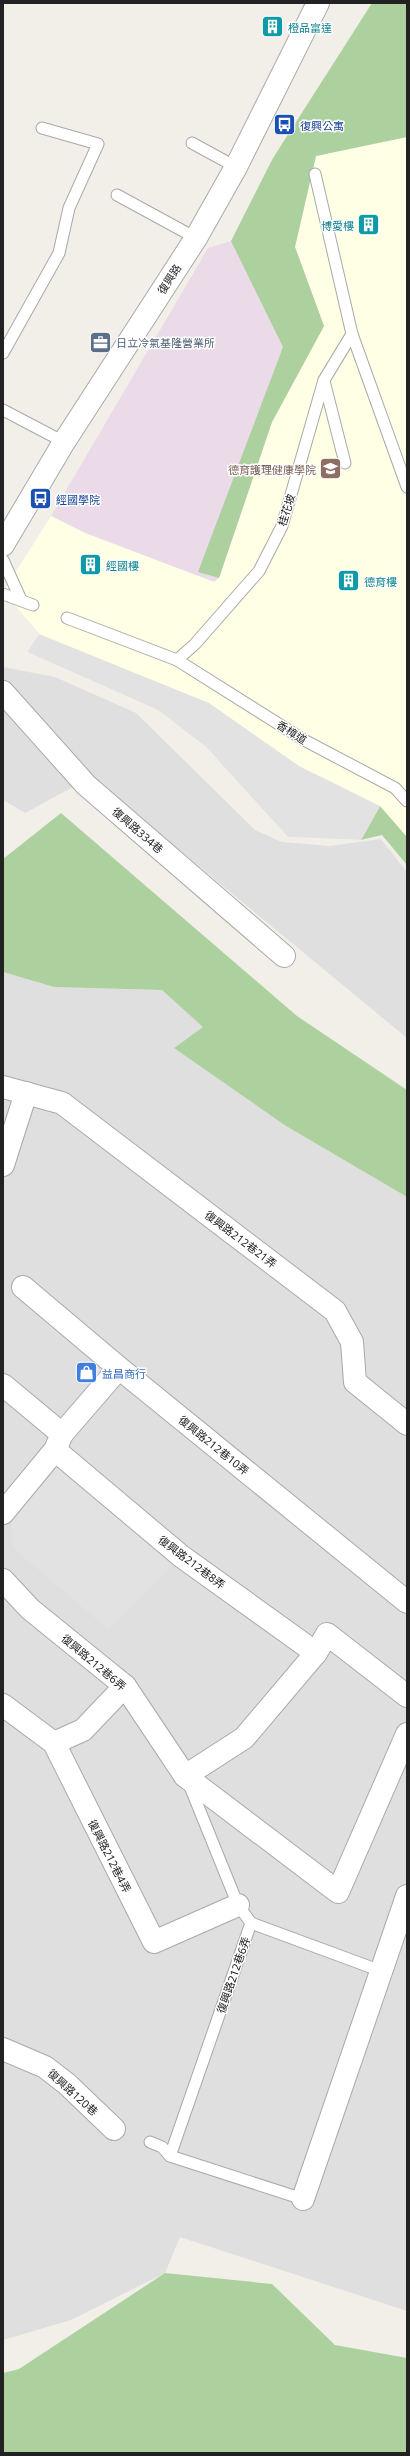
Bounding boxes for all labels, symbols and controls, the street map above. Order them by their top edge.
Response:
building icon: 橙品富達 [260,14,286,40]
place label: 橙品富達 [288,20,332,35]
bus stop icon: 復興公寓 [271,112,297,138]
place label: 復興公寓 [300,118,344,133]
building icon: 博愛樓 [356,212,382,238]
place label: 博愛樓 [321,218,354,233]
street label: 復興路 [154,261,184,297]
office icon: 日立冷氣基隆營業所 [87,329,113,355]
place label: 日立冷氣基隆營業所 [116,335,215,350]
school or university icon: 德育護理健康學院 [318,456,344,482]
place label: 德育護理健康學院 [228,462,316,477]
bus stop icon: 經國學院 [27,486,53,512]
place label: 經國學院 [56,492,100,507]
street label: 桂花坡 [274,492,298,528]
building icon: 經國樓 [77,552,103,578]
place label: 經國樓 [106,558,139,573]
building icon: 德育樓 [335,568,361,594]
place label: 德育樓 [364,574,397,589]
street label: 香樟道 [274,717,310,747]
street label: 復興路334巷 [109,804,167,856]
street label: 復興路212巷21弄 [202,1207,280,1271]
shop icon: 益昌商行 [74,1360,100,1386]
place label: 益昌商行 [102,1366,146,1381]
street label: 復興路212巷10弄 [176,1412,252,1478]
street label: 復興路212巷8弄 [155,1532,229,1592]
street label: 復興路212巷6弄 [58,1630,130,1694]
street label: 復興路212巷4弄 [85,1817,135,1895]
street label: 復興路212巷6弄 [213,1935,253,2015]
street label: 復興路120巷 [45,2065,101,2119]

